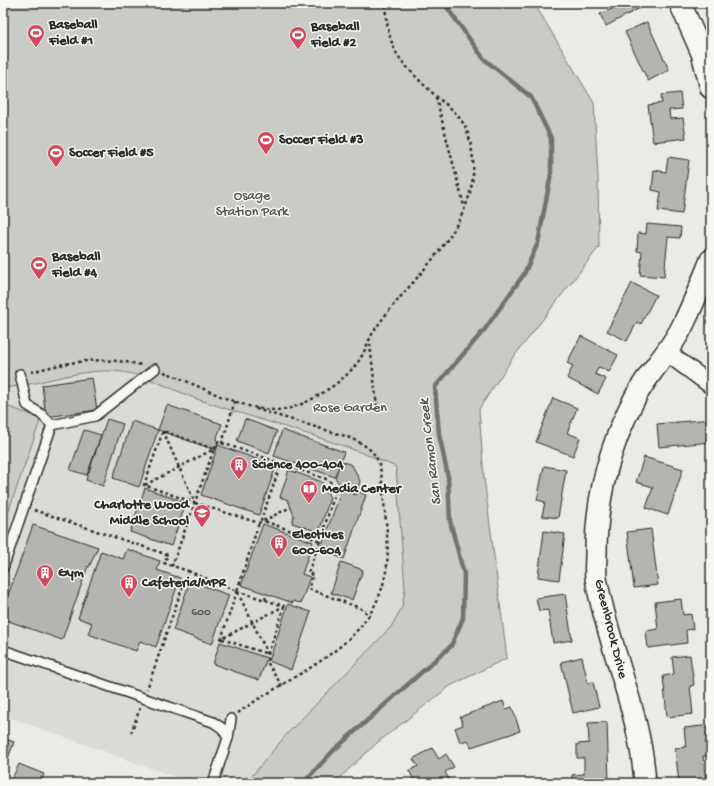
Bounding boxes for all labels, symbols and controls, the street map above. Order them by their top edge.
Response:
place label: Baseball Field #1 [48,17,98,50]
place label: Baseball Field #2 [310,19,360,52]
sports icon: Baseball Field #1 [26,23,46,48]
sports icon: Baseball Field #2 [288,25,308,50]
sports icon: Soccer Field #3 [256,130,276,155]
place label: Soccer Field #3 [279,132,363,149]
sports icon: Soccer Field #5 [46,143,66,168]
place label: Soccer Field #5 [69,145,154,162]
park label: Osage Station Park [216,188,290,221]
place label: Baseball Field #4 [51,249,101,282]
sports icon: Baseball Field #4 [29,255,49,280]
water label: San Ramon Creek [415,397,446,506]
park label: Rose Garden [313,400,387,417]
building icon: Science 400-404 [229,455,249,480]
place label: Science 400-404 [252,457,344,474]
library icon: Media Center [299,479,319,504]
place label: Media Center [322,481,403,498]
place label: Charlotte Wood Middle School [93,497,191,530]
school or university icon: Charlotte Wood Middle School [192,503,212,528]
place label: Electives 600-604 [292,527,344,560]
building icon: Electives 600-604 [269,533,289,558]
building icon: Gym [35,563,55,588]
place label: Gym [58,565,84,582]
building icon: Cafeteria/MPR [119,573,139,598]
place label: Cafeteria/MPR [141,575,227,592]
street label: Greenbrook Drive [589,578,631,681]
house number: 600 [191,606,211,620]

